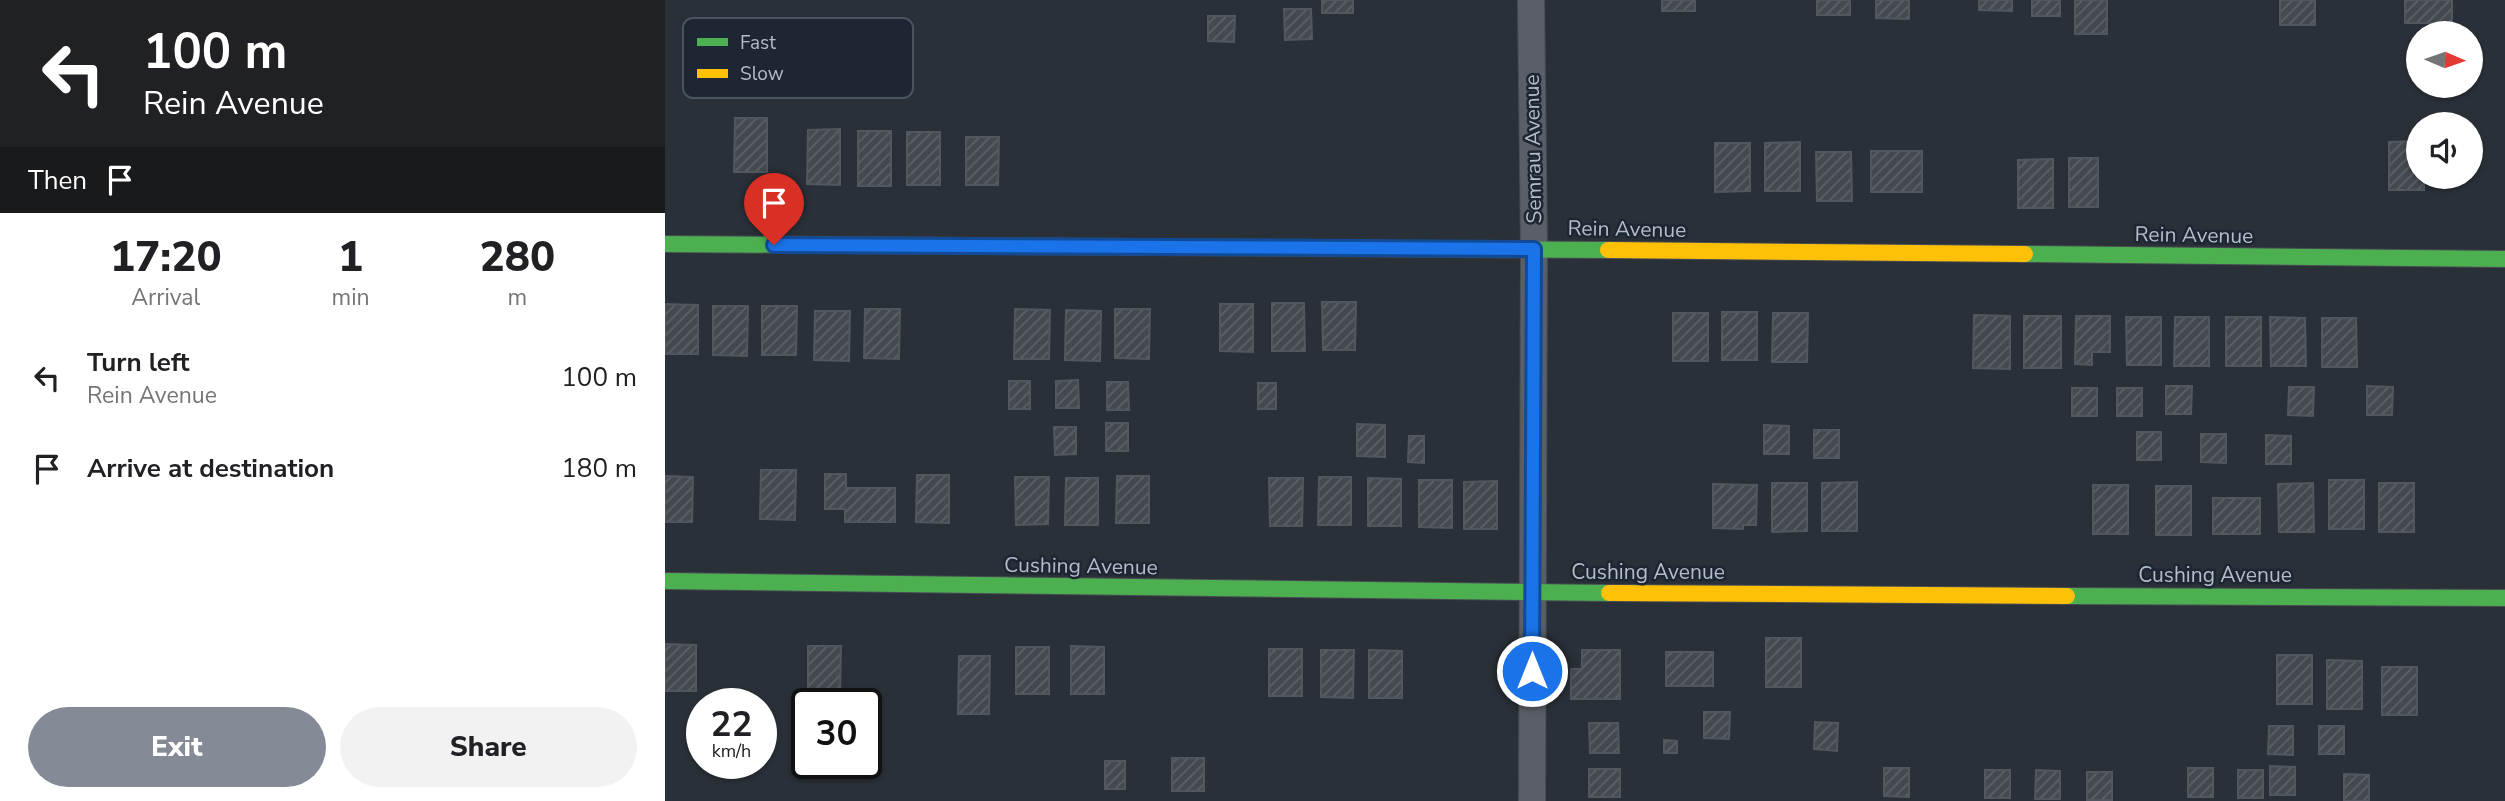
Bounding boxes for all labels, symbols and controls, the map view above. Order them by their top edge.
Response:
text: 100 m [143,18,287,85]
legend [683,18,913,98]
north arrow [2406,21,2483,98]
map controls [2406,21,2483,189]
icon: left [28,28,119,119]
text: Fast [740,30,776,56]
text: Slow [740,61,784,87]
street label: Semrau Avenue [1518,74,1548,224]
text: Rein Avenue [143,82,324,125]
button: sound [2406,112,2483,189]
icon: arrive [101,161,139,199]
text: Then [28,163,87,198]
pin [744,173,804,245]
icon: arrive [755,184,793,222]
street label: Rein Avenue [1567,214,1687,244]
street label: Rein Avenue [2134,220,2254,250]
text: 17:20 [110,229,222,286]
text: 1 [338,229,363,286]
text: 280 [480,229,555,286]
text: Arrival [131,282,200,313]
text: min [332,282,370,313]
text: m [507,282,527,313]
text: Turn left [87,345,190,380]
icon: left [28,359,66,397]
text: 100 m [561,360,637,395]
text: Rein Avenue [87,380,217,411]
icon: arrive [28,450,66,488]
text: Arrive at destination [87,451,334,486]
text: 180 m [561,451,637,486]
street label: Cushing Avenue [1004,551,1158,581]
street label: Cushing Avenue [1571,558,1725,586]
street label: Cushing Avenue [2138,561,2292,589]
position arrow [1495,634,1569,708]
speed limit sign: 30 [791,688,882,779]
text: 22 [710,701,753,748]
button: Exit [28,707,326,787]
button: Share [340,707,637,787]
text: km/h [712,739,751,763]

